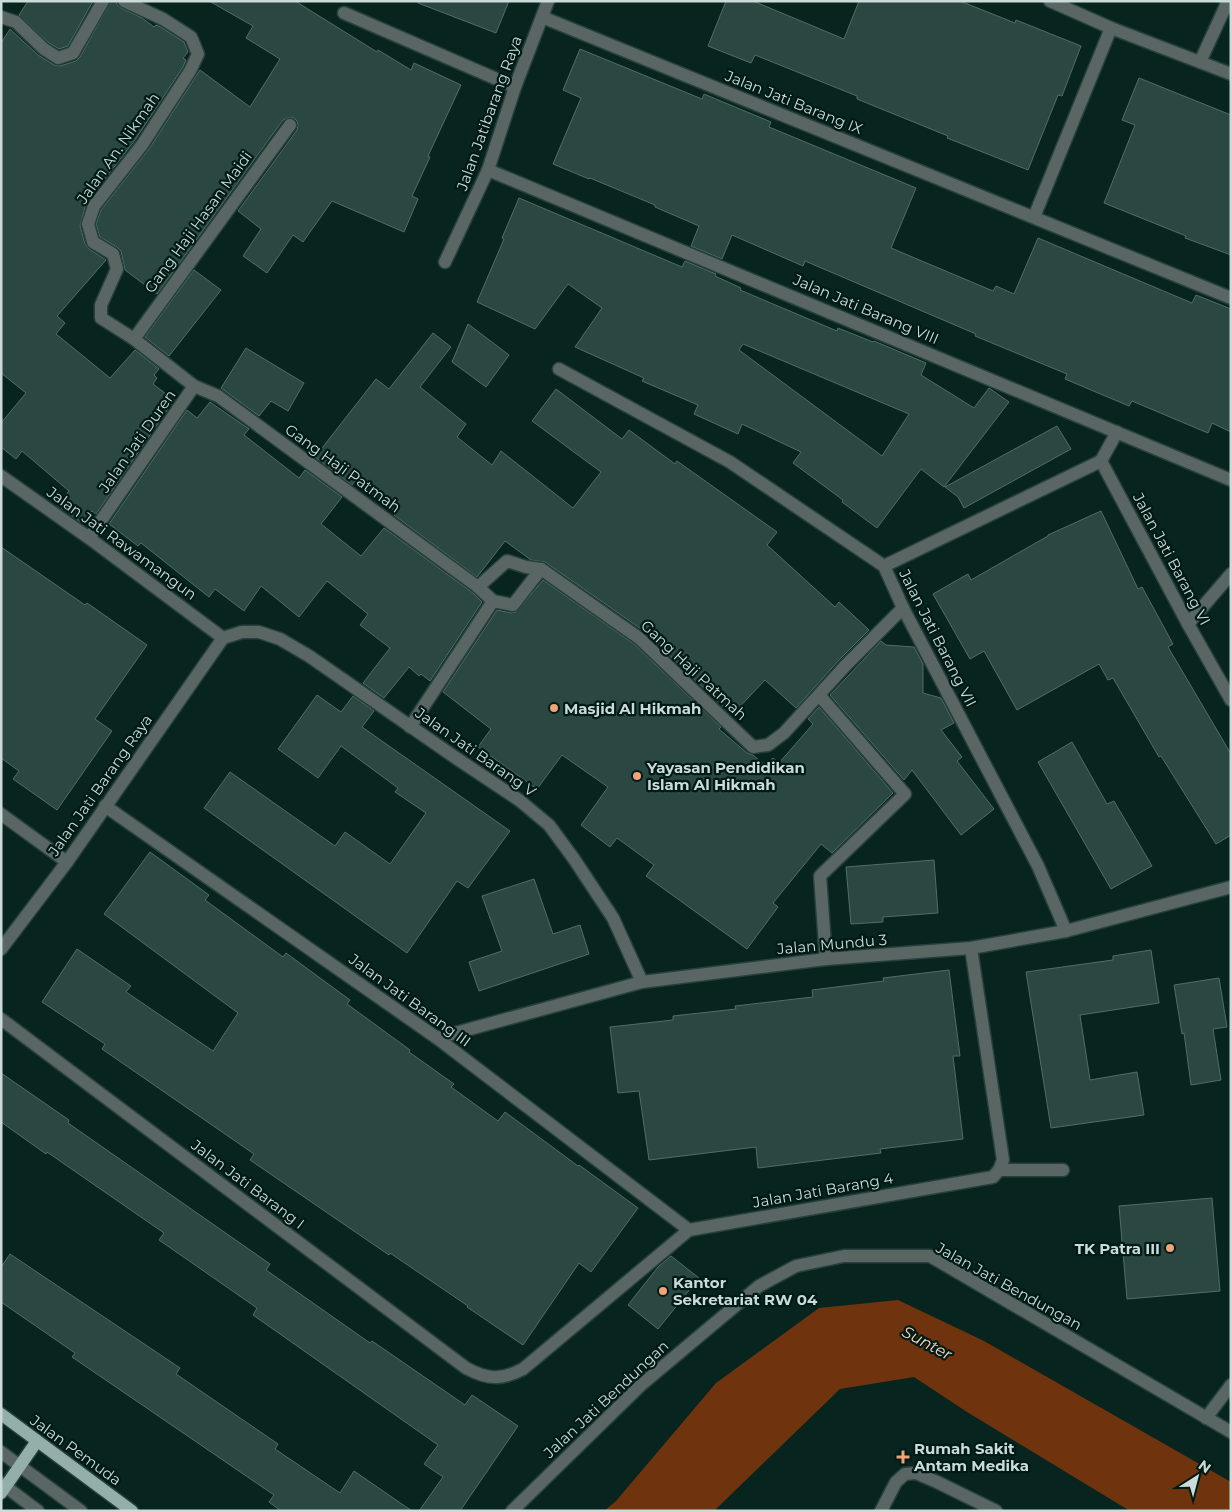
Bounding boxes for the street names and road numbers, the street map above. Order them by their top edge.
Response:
street label: Jalan Jatibarang Raya [452,33,526,194]
street label: Jalan Jati Barang IX [722,65,866,138]
street label: Jalan An. Nikmah [72,89,163,208]
street label: Gang Haji Hasan Maidi [140,147,256,297]
street label: Jalan Jati Barang VIII [789,269,942,348]
street label: Jalan Jati Duren [94,386,180,497]
street label: Gang Haji Patmah [281,420,405,516]
street label: Jalan Jati Rawamangun [43,482,201,604]
street label: Jalan Jati Barang VI [1129,489,1215,628]
street label: Jalan Jati Barang VII [895,565,981,710]
street label: Gang Haji Patmah [637,616,751,724]
street label: Jalan Jati Barang V [411,703,540,801]
street label: Jalan Jati Barang Raya [43,711,156,860]
street label: Jalan Mundu 3 [775,930,888,958]
street label: Jalan Jati Barang III [345,949,475,1051]
street label: Jalan Jati Barang I [187,1135,308,1233]
street label: Jalan Jati Barang 4 [750,1168,895,1212]
street label: Jalan Jati Bendungan [932,1237,1085,1334]
street label: Jalan Jati Bendungan [539,1336,672,1463]
street label: Jalan Pemuda [26,1410,125,1489]

